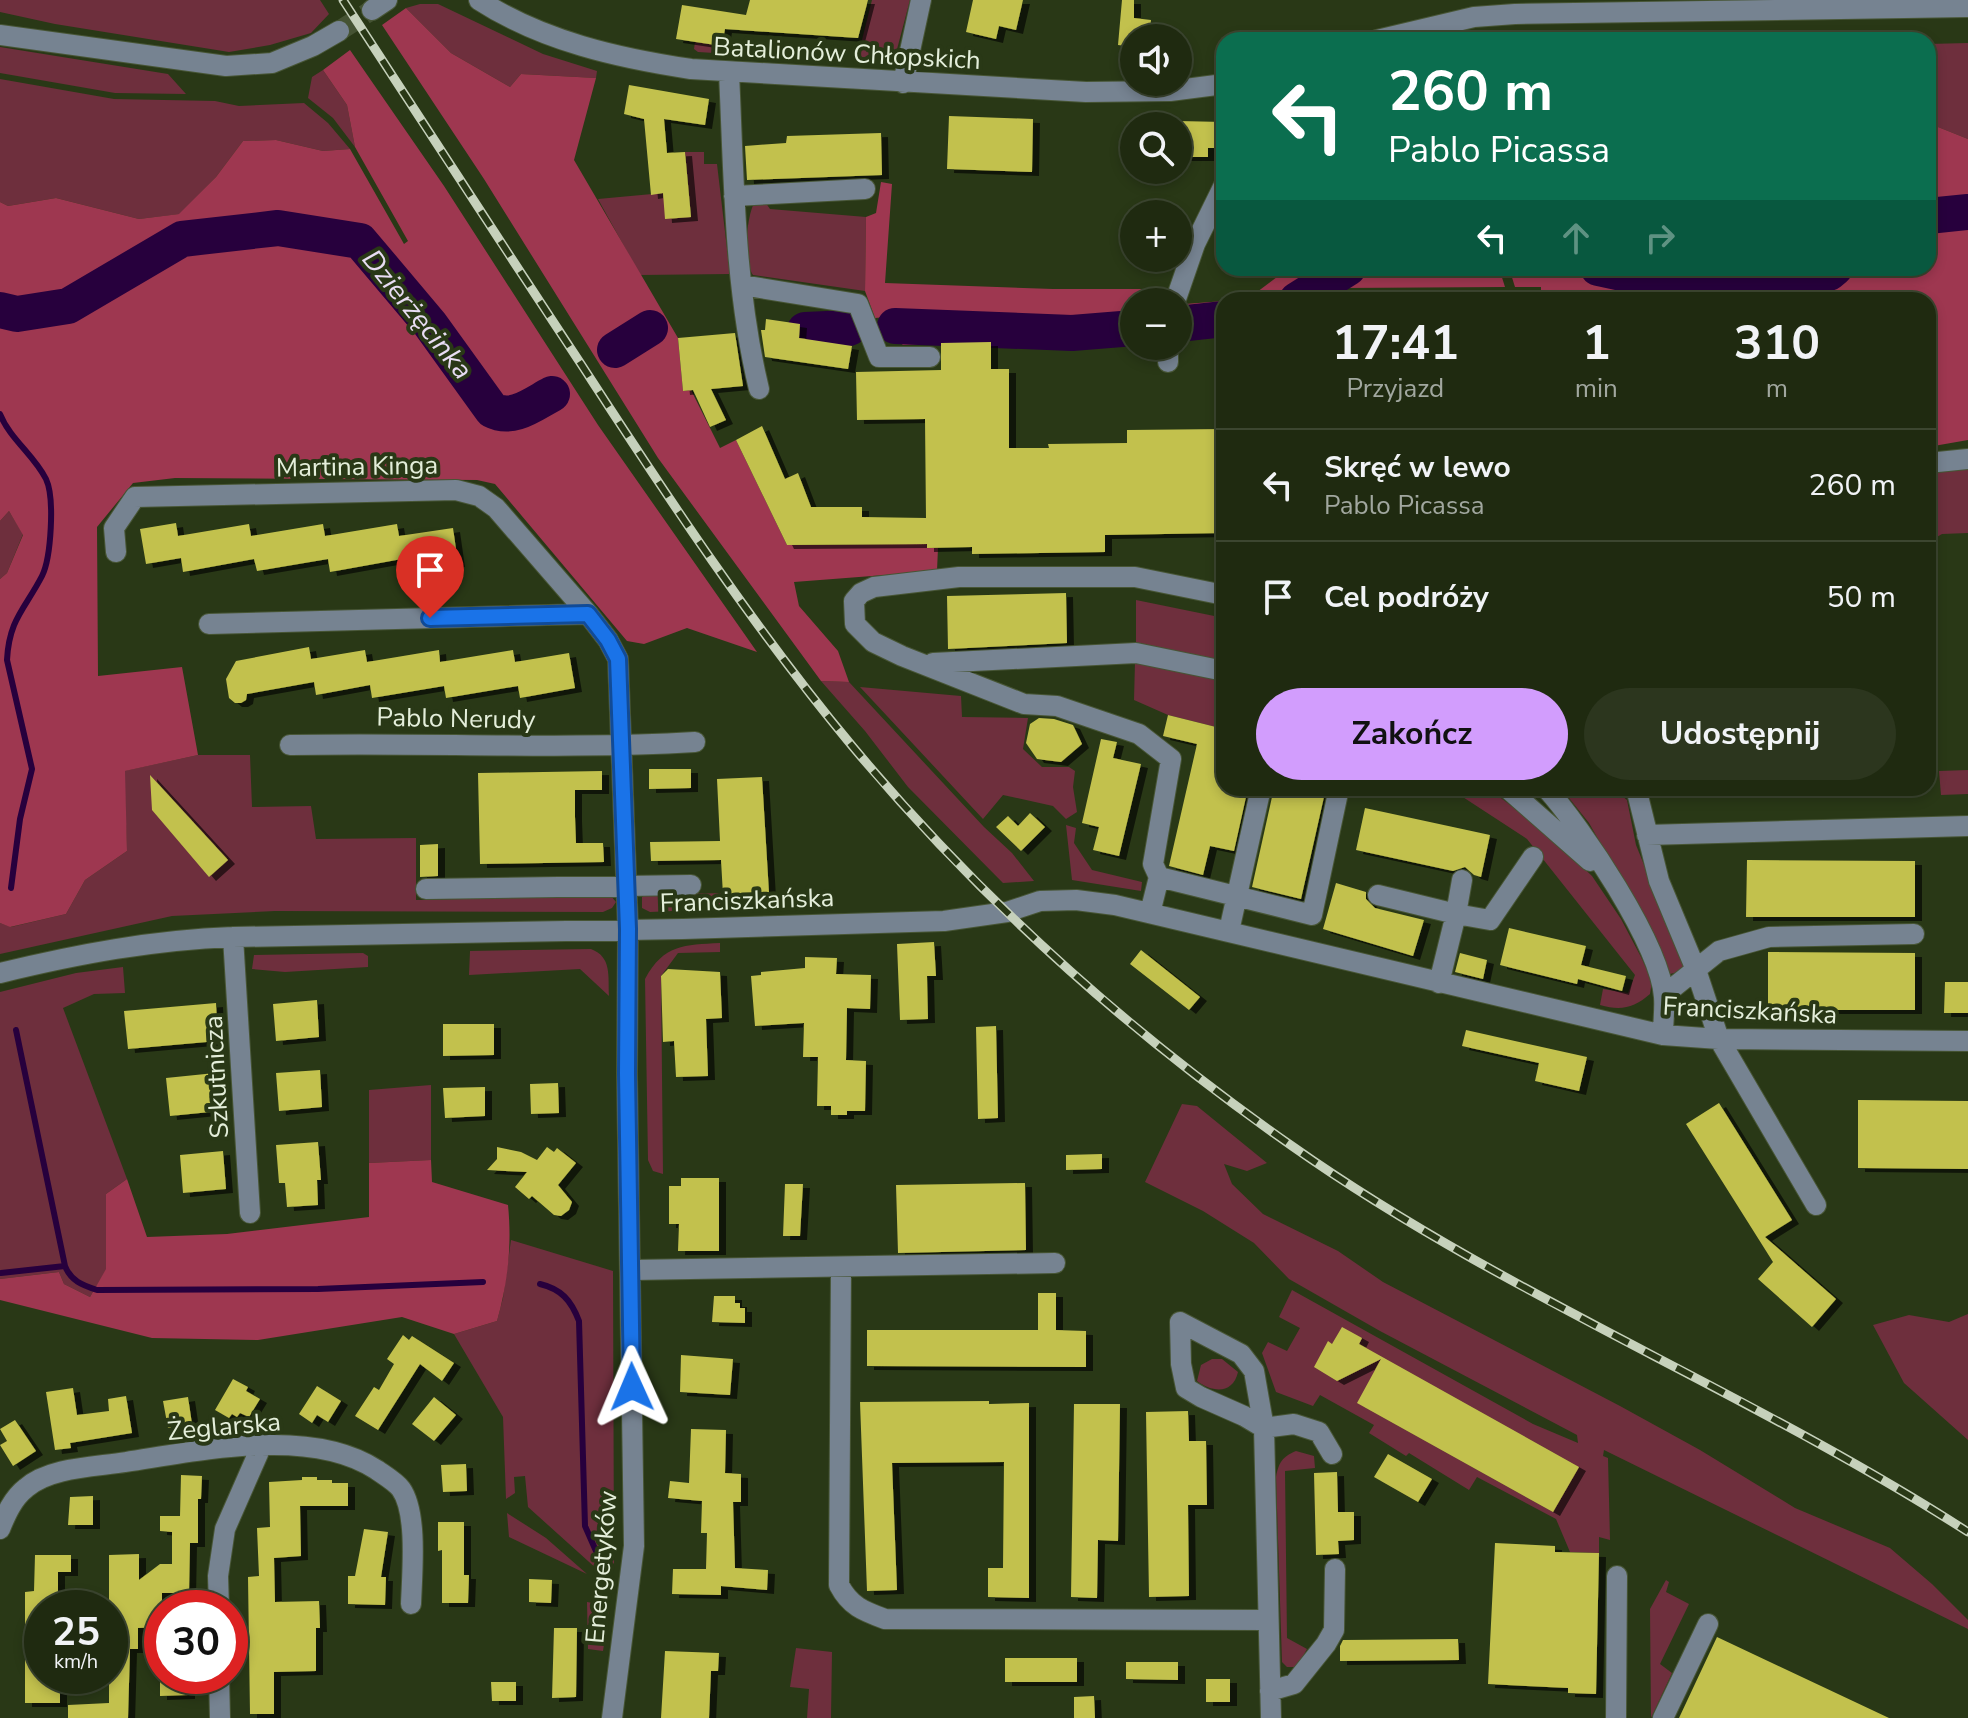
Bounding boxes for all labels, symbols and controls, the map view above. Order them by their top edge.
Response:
map controls [1120,24,1192,360]
button: sound [1120,24,1192,96]
street label: Batalionów Chłopskich [712,29,982,78]
text: 260 m [1388,53,1553,130]
icon: left [1256,64,1360,168]
button: search [1120,112,1192,184]
text: Pablo Picassa [1388,126,1610,175]
button: + [1120,200,1192,272]
icon: left [1470,216,1514,260]
icon: ahead [1554,216,1598,260]
icon: right [1638,216,1682,260]
water label: Dzierżęcinka [353,242,481,388]
button: − [1120,288,1192,360]
text: 17:41 [1332,310,1459,376]
text: 1 [1582,310,1611,376]
text: 310 [1734,310,1820,376]
text: Przyjazd [1347,371,1444,406]
text: min [1575,371,1618,406]
text: m [1766,371,1788,406]
text: Skręć w lewo [1324,447,1511,488]
street label: Martina Kinga [275,448,439,485]
icon: left [1256,463,1300,507]
text: 260 m [1809,465,1896,506]
text: Pablo Picassa [1324,488,1484,523]
pin [396,536,464,618]
icon: arrive [408,548,452,592]
icon: arrive [1256,575,1300,619]
text: Cel podróży [1324,577,1489,618]
text: 50 m [1827,577,1896,618]
button: Zakończ [1256,688,1568,780]
button: Udostępnij [1584,688,1896,780]
street label: Pablo Nerudy [376,700,536,737]
street label: Franciszkańska [659,880,835,921]
street label: Franciszkańska [1662,988,1838,1033]
street label: Szkutnicza [196,1015,237,1139]
position arrow [590,1345,674,1429]
street label: Żeglarska [166,1404,282,1449]
street label: Energetyków [577,1489,626,1645]
speed limit sign: 30 [144,1590,248,1694]
text: 25 [52,1605,100,1659]
text: km/h [54,1648,98,1675]

